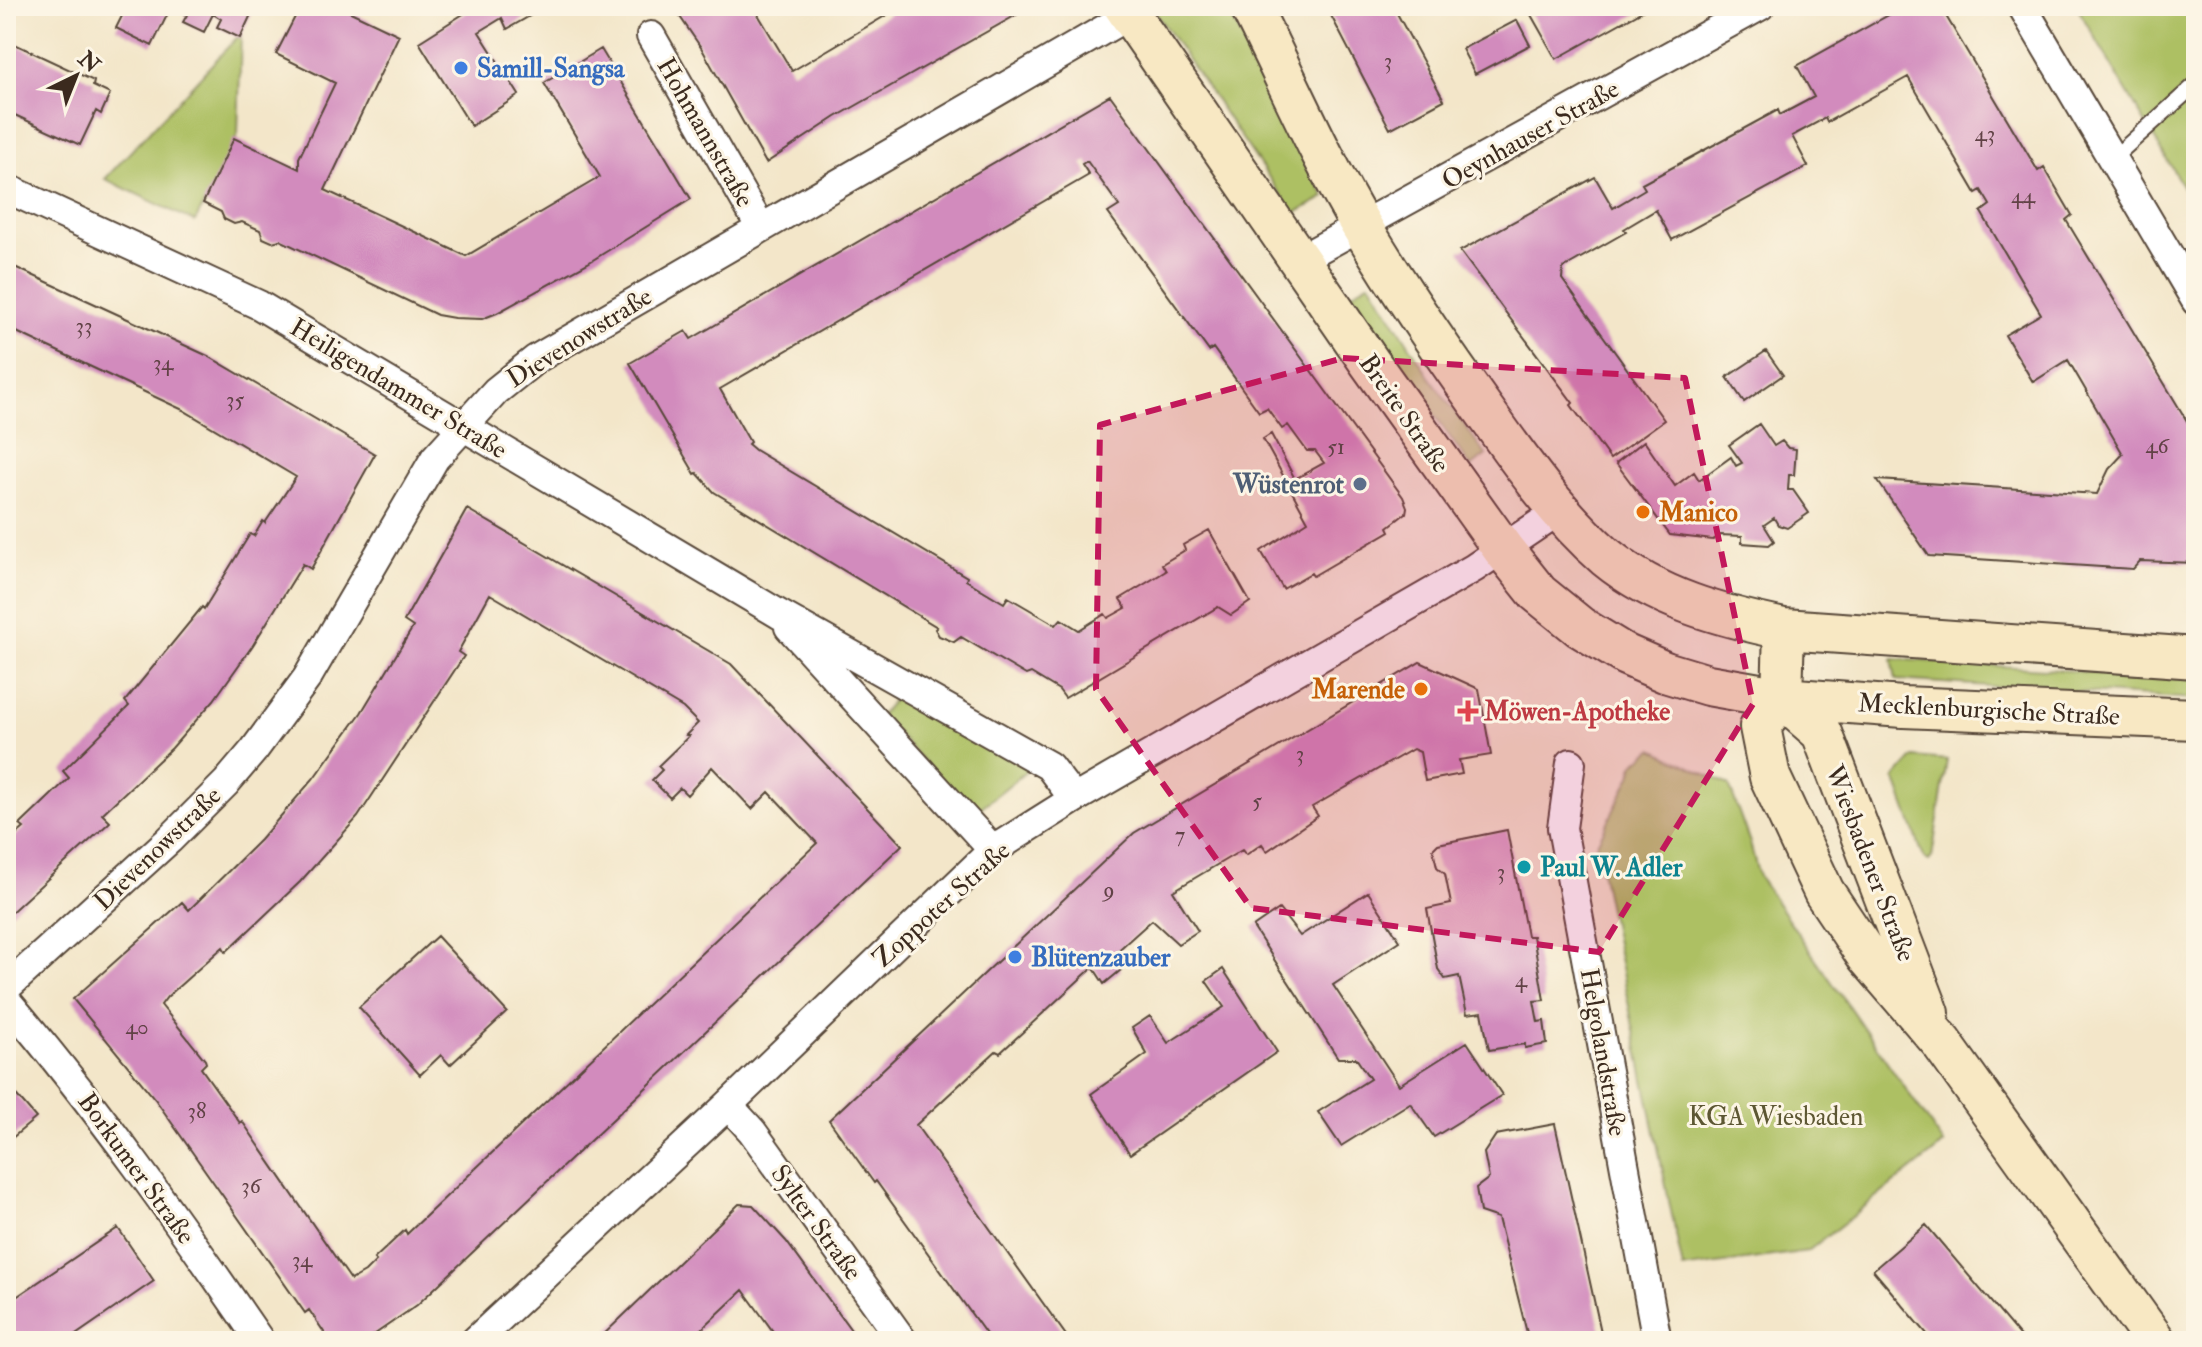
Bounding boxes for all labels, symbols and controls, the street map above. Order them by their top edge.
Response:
north arrow [36,36,116,116]
text: N [71,44,106,79]
house number: 3 [1384,47,1392,75]
street label: Hohmannstraße [649,52,761,213]
place label: Samill-Sangsa [477,53,626,86]
marker: Samill-Sangsa [452,59,470,77]
street label: Oeynhauser Straße [1436,73,1625,197]
house number: 43 [1975,120,1995,148]
house number: 44 [2011,182,2036,210]
street label: Dievenowstraße [501,280,658,395]
street label: Heiligendammer Straße [284,311,513,466]
house number: 33 [76,312,92,340]
street label: Breite Straße [1352,348,1457,479]
house number: 34 [153,349,174,377]
house number: 35 [226,386,244,414]
house number: 46 [2146,432,2170,460]
house number: 51 [1327,433,1345,461]
place label: Wüstenrot [1232,469,1345,501]
marker: Wüstenrot [1351,475,1369,493]
place label: Manico [1658,497,1738,529]
marker: Manico [1634,503,1652,521]
place label: Marende [1311,674,1405,706]
marker: Marende [1412,680,1430,698]
street label: Mecklenburgische Straße [1857,687,2121,733]
place label: Möwen-Apotheke [1483,696,1670,729]
marker: Möwen-Apotheke [1459,702,1477,720]
house number: 3 [1296,740,1304,768]
street label: Wiesbadener Straße [1818,760,1922,966]
street label: Dievenowstraße [87,780,228,918]
house number: 5 [1252,787,1262,815]
house number: 7 [1175,821,1185,849]
street label: Zoppoter Straße [867,835,1018,975]
place label: Paul W. Adler [1540,852,1683,884]
house number: 3 [1497,858,1505,886]
marker: Paul W. Adler [1515,858,1533,876]
house number: 9 [1101,876,1115,904]
place label: Blütenzauber [1031,942,1171,974]
marker: Blütenzauber [1006,948,1024,966]
house number: 4 [1515,966,1528,994]
street label: Helgolandstraße [1573,966,1634,1139]
house number: 40 [125,1013,149,1041]
street label: Borkumer Straße [71,1087,202,1251]
house number: 38 [188,1097,206,1125]
park label: KGA Wiesbaden [1689,1101,1863,1133]
street label: Sylter Straße [764,1159,869,1287]
house number: 36 [241,1172,263,1200]
house number: 34 [292,1246,313,1274]

